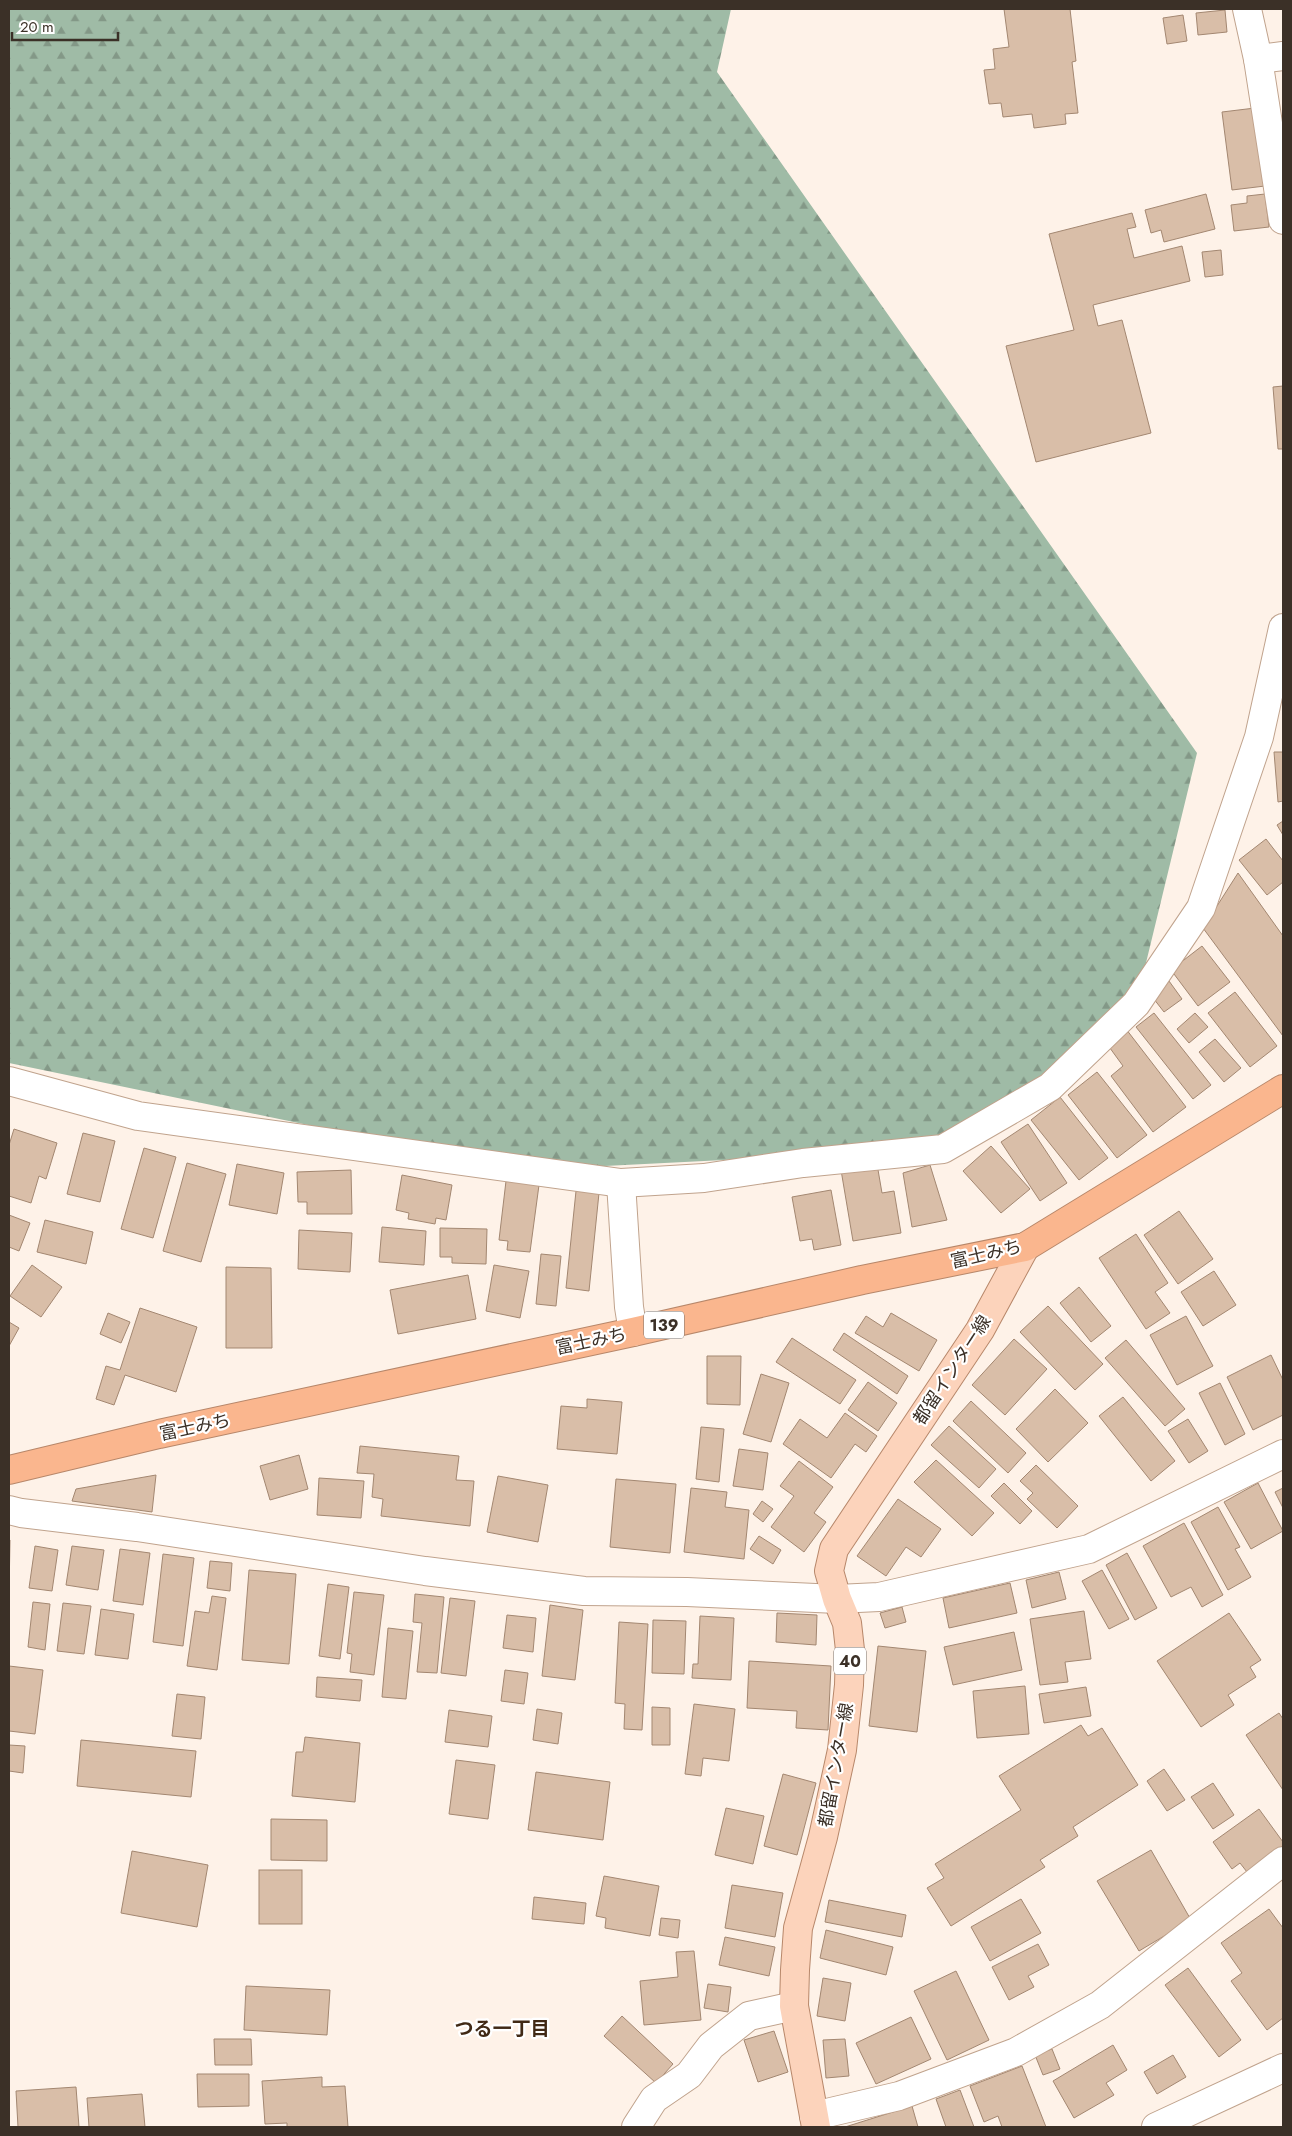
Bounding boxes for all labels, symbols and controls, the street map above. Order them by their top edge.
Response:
scale bar [12,10,119,42]
text: 20 m [20,16,54,38]
street label: 富士みち [948,1233,1024,1275]
street label: 都留インター線 [907,1310,997,1430]
road number: 139 [644,1312,684,1338]
street label: 富士みち [553,1321,629,1361]
street label: 富士みち [157,1407,233,1447]
road number: 40 [834,1648,866,1674]
street label: 都留インター線 [812,1701,860,1829]
district label: つる一丁目 [454,2015,550,2042]

